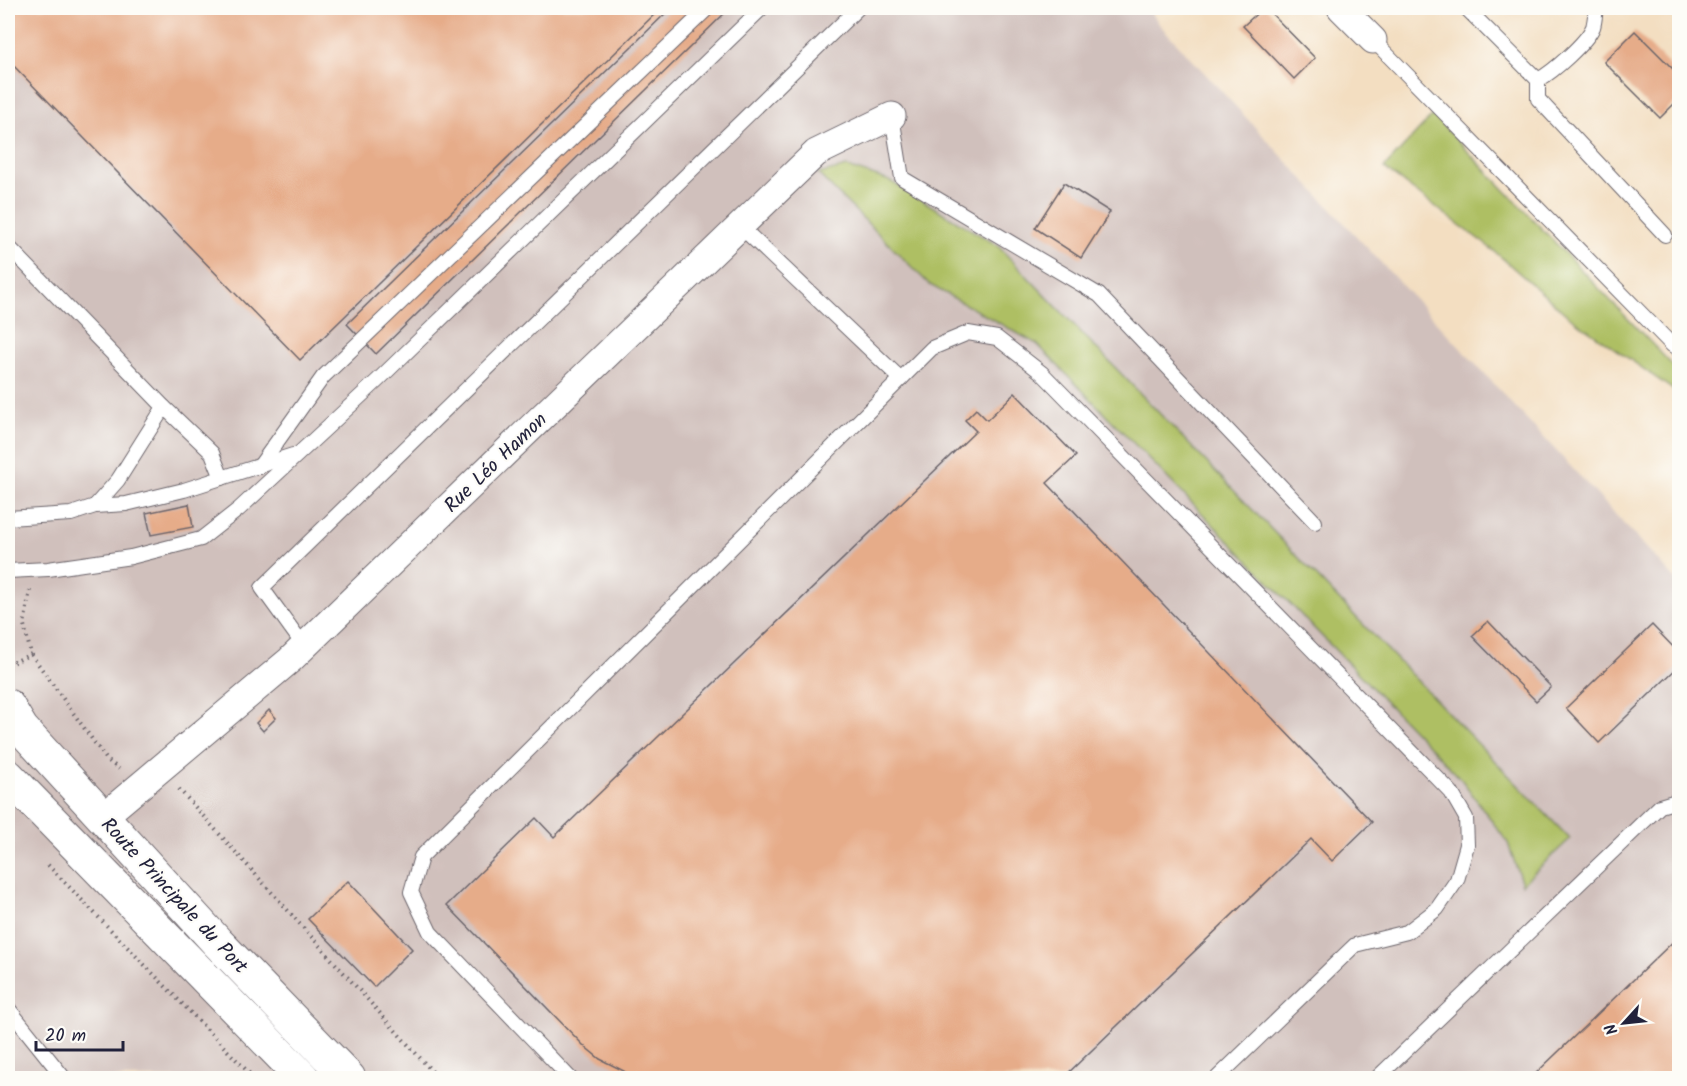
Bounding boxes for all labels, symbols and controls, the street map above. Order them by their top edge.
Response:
street label: Rue Léo Hamon [437,406,556,521]
street label: Route Principale du Port [92,811,255,982]
north arrow [1594,993,1654,1053]
scale bar [36,1014,123,1052]
text: N [1599,1019,1625,1039]
text: 20 m [45,1022,86,1051]

